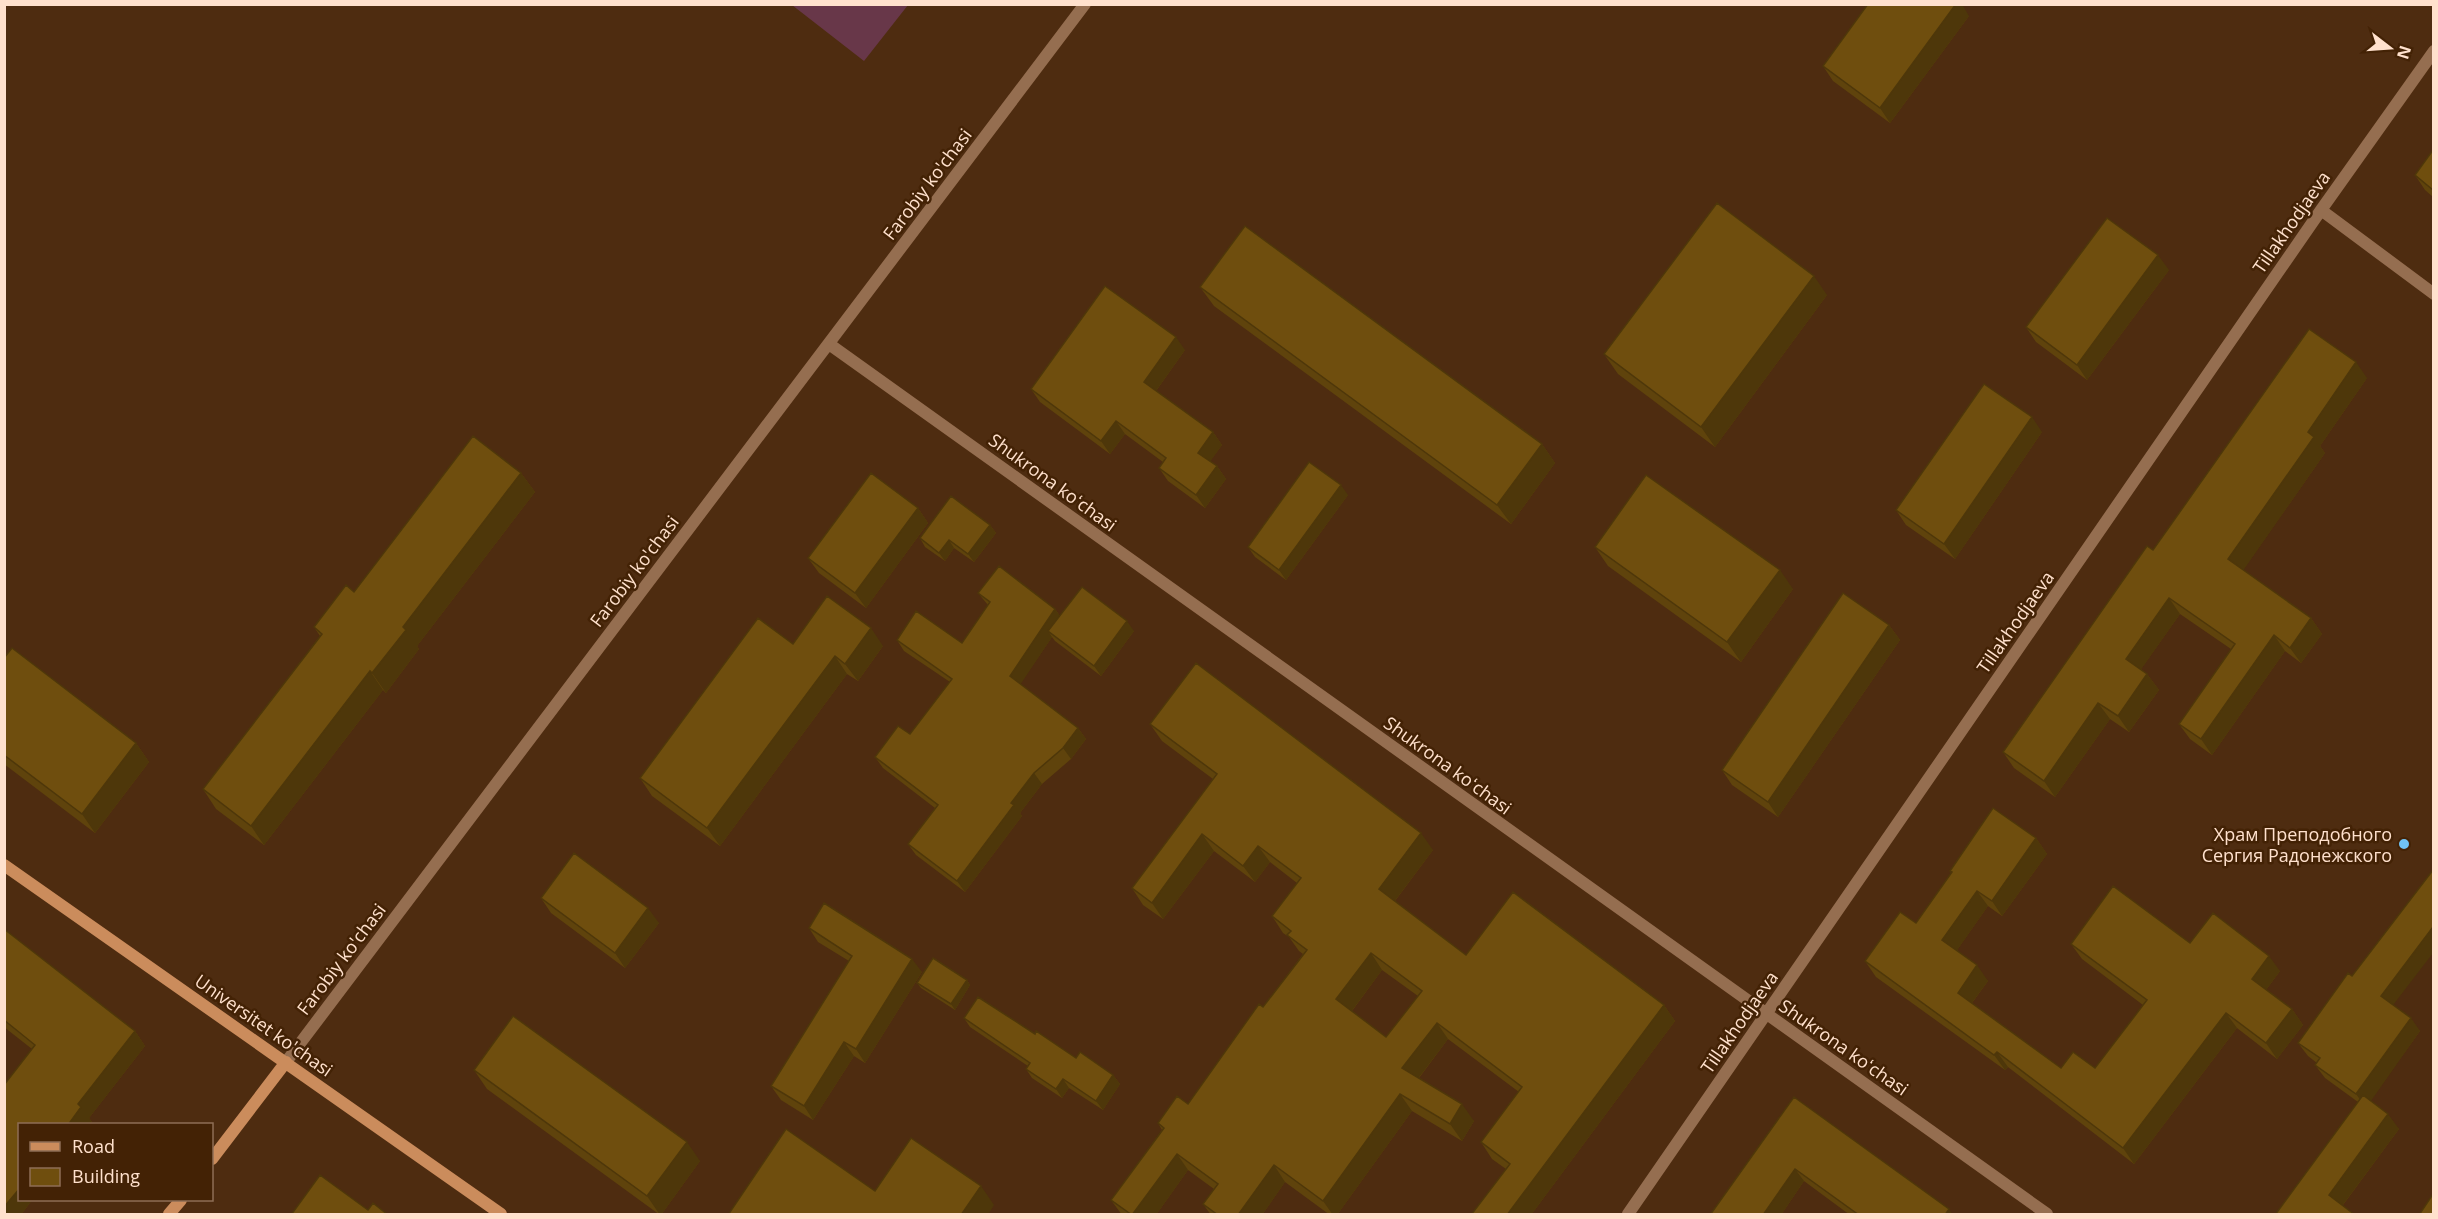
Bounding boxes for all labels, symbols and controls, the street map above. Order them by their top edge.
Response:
north arrow [2360,18,2420,78]
text: N [2392,43,2417,62]
street label: Farobiy ko'chasi [877,123,977,245]
street label: Tillakhodjaeva [2247,166,2335,278]
street label: Shukrona koʻchasi [984,428,1122,536]
street label: Farobiy ko'chasi [584,510,684,632]
street label: Tillakhodjaeva [1971,566,2059,678]
street label: Shukrona koʻchasi [1379,711,1517,819]
place label: Храм Преподобного Сергия Радонежского [2202,822,2392,867]
marker: Храм Преподобного Сергия Радонежского [2397,837,2411,851]
street label: Farobiy ko'chasi [291,898,391,1020]
street label: Tillakhodjaeva [1695,966,1783,1078]
street label: Universitet ko'chasi [190,968,338,1082]
street label: Shukrona koʻchasi [1775,993,1913,1101]
legend [18,1123,213,1201]
text: Road [72,1134,115,1158]
text: Building [72,1164,140,1188]

